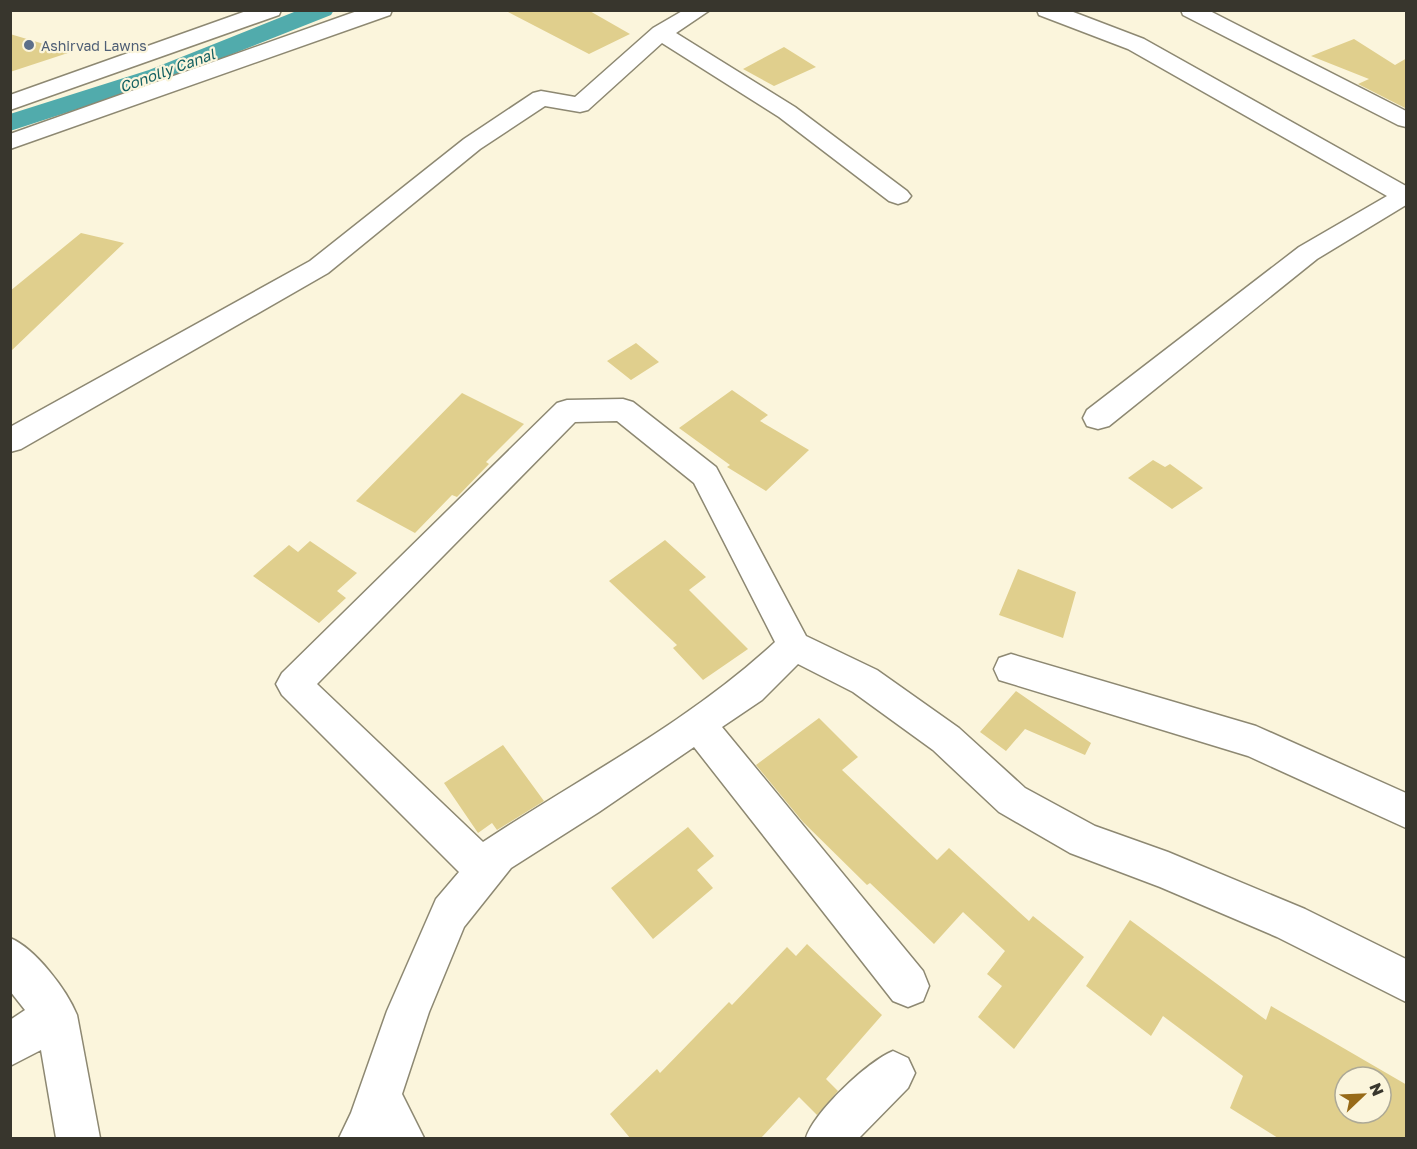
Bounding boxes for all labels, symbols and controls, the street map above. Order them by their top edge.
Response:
place label: Ashirvad Lawns [41,37,147,54]
marker: Ashirvad Lawns [22,38,36,52]
water label: Conolly Canal [117,44,219,97]
north arrow [1333,1065,1393,1125]
text: N [1365,1080,1388,1099]

